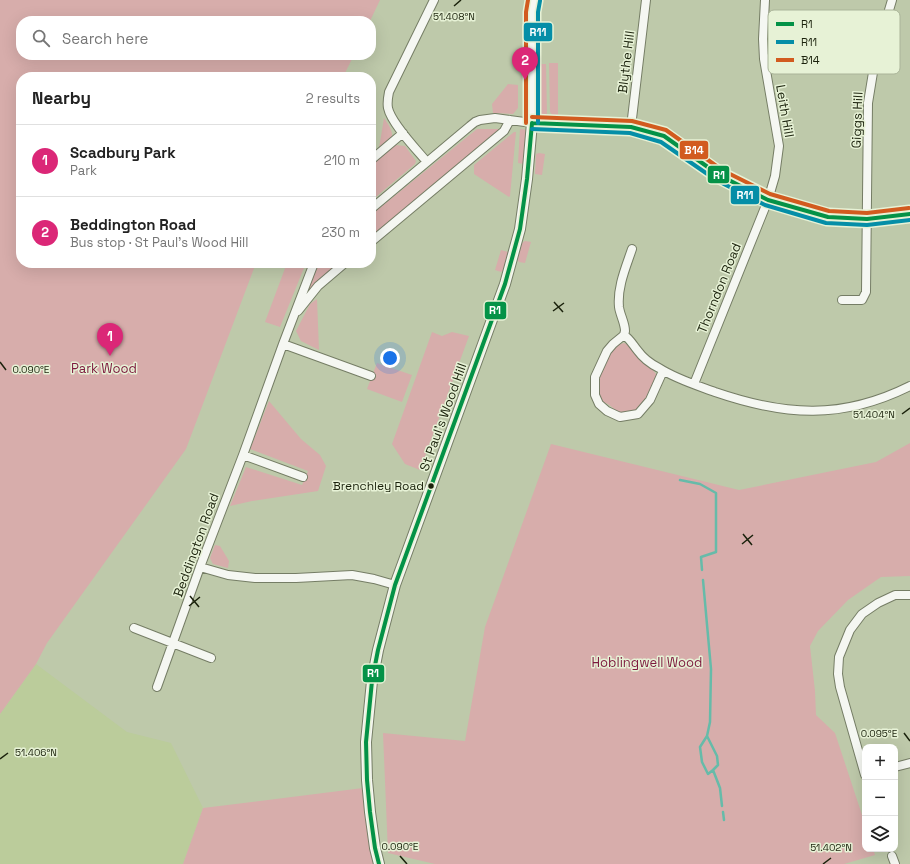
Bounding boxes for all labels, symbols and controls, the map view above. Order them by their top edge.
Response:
text: 51.408°N [433,10,475,23]
legend [768,10,900,74]
search box [16,16,376,60]
text: R1 [801,17,813,31]
line badge: R11 [523,22,553,42]
text: R11 [530,25,546,39]
icon: search [30,27,52,49]
text: Search here [62,29,148,48]
street label: Blythe Hill [614,30,638,94]
text: R11 [801,35,817,49]
pin: 2 [512,47,538,80]
text: B14 [801,53,820,67]
street label: Leith Hill [772,83,798,139]
text: Nearby [32,87,91,109]
text: 2 results [306,90,360,107]
street label: Giggs Hill [848,91,866,149]
line badge: B14 [679,140,709,160]
text: Scadbury Park [70,143,176,162]
text: B14 [684,143,704,157]
text: 1 [42,152,48,169]
text: 210 m [324,152,360,169]
text: Park [70,162,97,179]
line badge: R1 [707,165,730,184]
text: R1 [713,168,725,182]
line badge: R11 [730,185,760,205]
text: R11 [737,188,753,202]
text: Beddington Road [70,215,196,234]
text: 2 [41,224,49,241]
text: 230 m [322,224,360,241]
text: Bus stop · St Paul's Wood Hill [70,234,248,251]
street label: Thorndon Road [693,240,745,336]
line badge: R1 [484,301,507,320]
text: R1 [489,303,501,317]
pin: 1 [97,323,123,356]
your location [380,348,400,368]
park label: Park Wood [71,360,137,377]
street label: St Paul's Wood Hill [416,361,470,473]
text: 0.090°E [12,363,50,376]
text: 51.404°N [853,408,895,421]
place label: Brenchley Road [333,478,424,494]
marker: Brenchley Road [426,481,436,491]
street label: Beddington Road [169,491,223,599]
park label: Hoblingwell Wood [592,654,702,671]
line badge: R1 [362,664,385,683]
text: R1 [367,666,379,680]
text: 0.095°E [861,727,898,740]
map controls [862,744,898,852]
button: + [862,744,898,780]
text: 51.406°N [15,746,57,759]
button: − [862,780,898,816]
button: layers [862,816,898,852]
text: 0.090°E [381,840,419,853]
text: 51.402°N [810,841,852,854]

